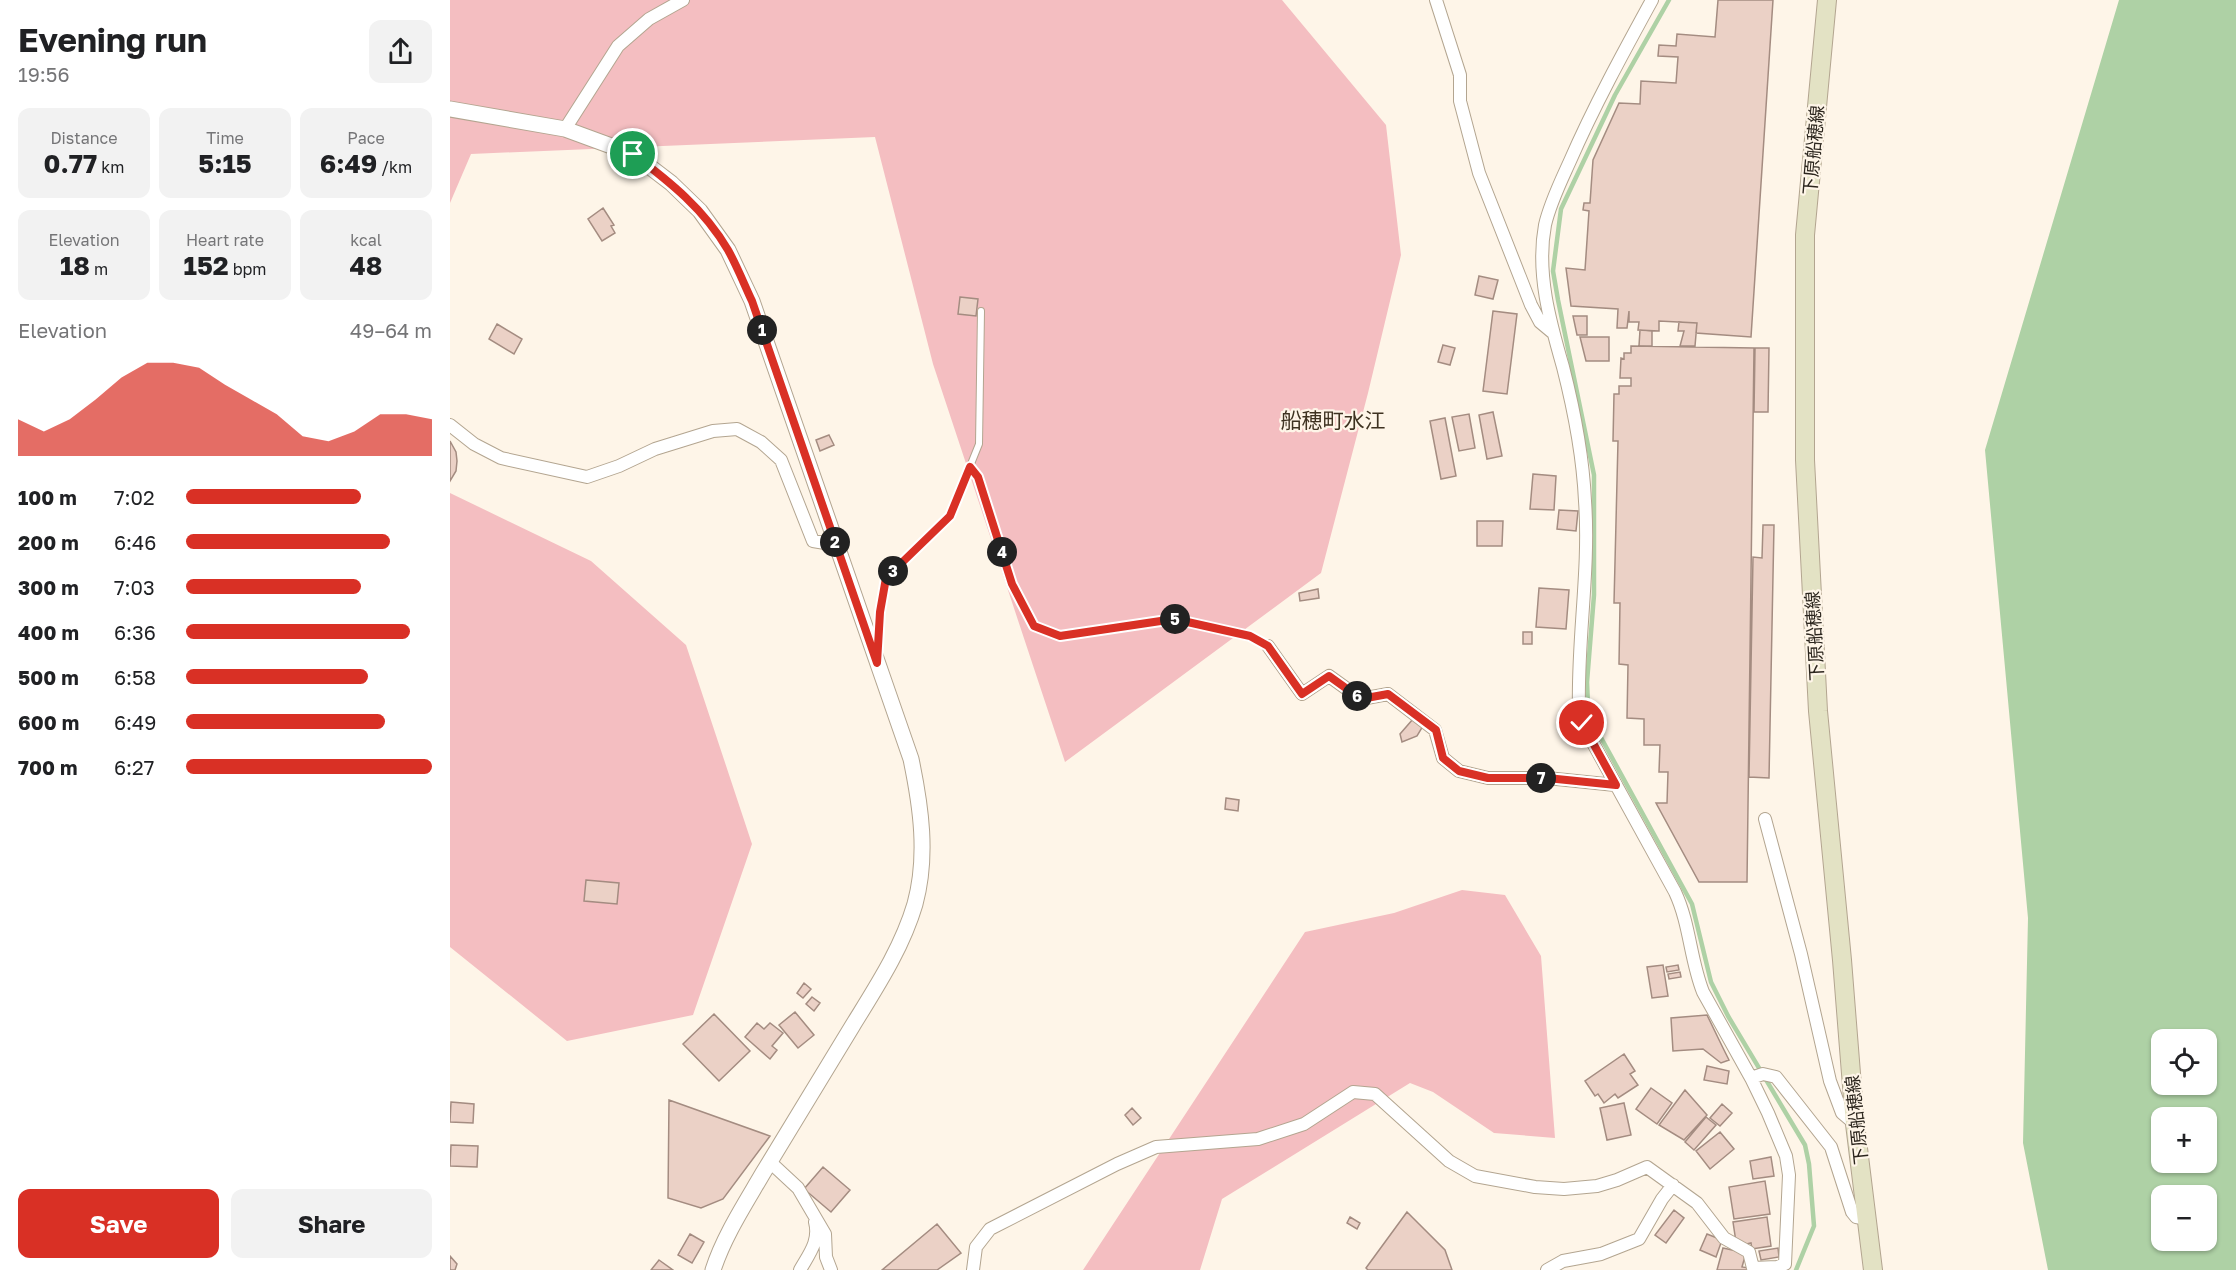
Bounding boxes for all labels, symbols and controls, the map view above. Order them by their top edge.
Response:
text: Evening run [18,20,207,59]
button: share [369,20,432,83]
text: 19:56 [18,62,70,86]
street label: 下原船穂線 [1798,104,1828,196]
text: Distance [50,128,118,148]
text: Time [206,128,244,148]
text: Pace [347,128,385,148]
pin [607,128,658,179]
icon: arrive [616,137,649,170]
text: 0.77 [44,148,97,179]
text: 5:15 [198,148,252,179]
text: 6:49 [320,148,377,179]
text: km [97,157,124,177]
text: /km [377,157,412,177]
text: Elevation [48,230,120,250]
text: Heart rate [186,230,264,250]
text: kcal [350,230,382,250]
text: 18 [60,250,90,281]
text: 152 [184,250,229,281]
text: 48 [350,250,382,281]
text: m [90,259,108,279]
text: bpm [229,259,266,279]
pin: 1 [747,315,777,345]
text: Elevation [18,318,107,342]
text: 49–64 m [350,318,432,342]
text: 1 [758,320,766,340]
district label: 船穂町水江 [1281,407,1386,433]
text: 100 m [18,485,77,509]
text: 7:02 [114,485,155,509]
pin: 2 [820,527,850,557]
text: 200 m [18,530,79,554]
text: 6:46 [114,530,156,554]
text: 2 [830,532,840,552]
pin: 4 [987,537,1017,567]
text: 4 [997,542,1007,562]
pin: 3 [878,556,908,586]
text: 3 [888,561,898,581]
text: 300 m [18,575,79,599]
text: 7:03 [114,575,155,599]
street label: 下原船穂線 [1801,590,1827,682]
pin: 5 [1160,604,1190,634]
text: 5 [1170,609,1180,629]
text: 400 m [18,620,79,644]
text: 6:36 [114,620,156,644]
text: 500 m [18,665,79,689]
text: 6:58 [114,665,156,689]
pin: 6 [1342,681,1372,711]
text: 6 [1352,686,1362,706]
pin [1556,697,1607,748]
icon: check [1565,706,1598,739]
text: 600 m [18,710,79,734]
text: 6:49 [114,710,156,734]
text: 700 m [18,755,77,779]
text: 6:27 [114,755,154,779]
pin: 7 [1526,763,1556,793]
text: 7 [1537,768,1545,788]
map controls [2151,1029,2217,1251]
button: locate [2151,1029,2217,1095]
street label: 下原船穂線 [1840,1074,1872,1166]
button: + [2151,1107,2217,1173]
button: − [2151,1185,2217,1251]
button: Save [18,1189,219,1258]
button: Share [231,1189,432,1258]

